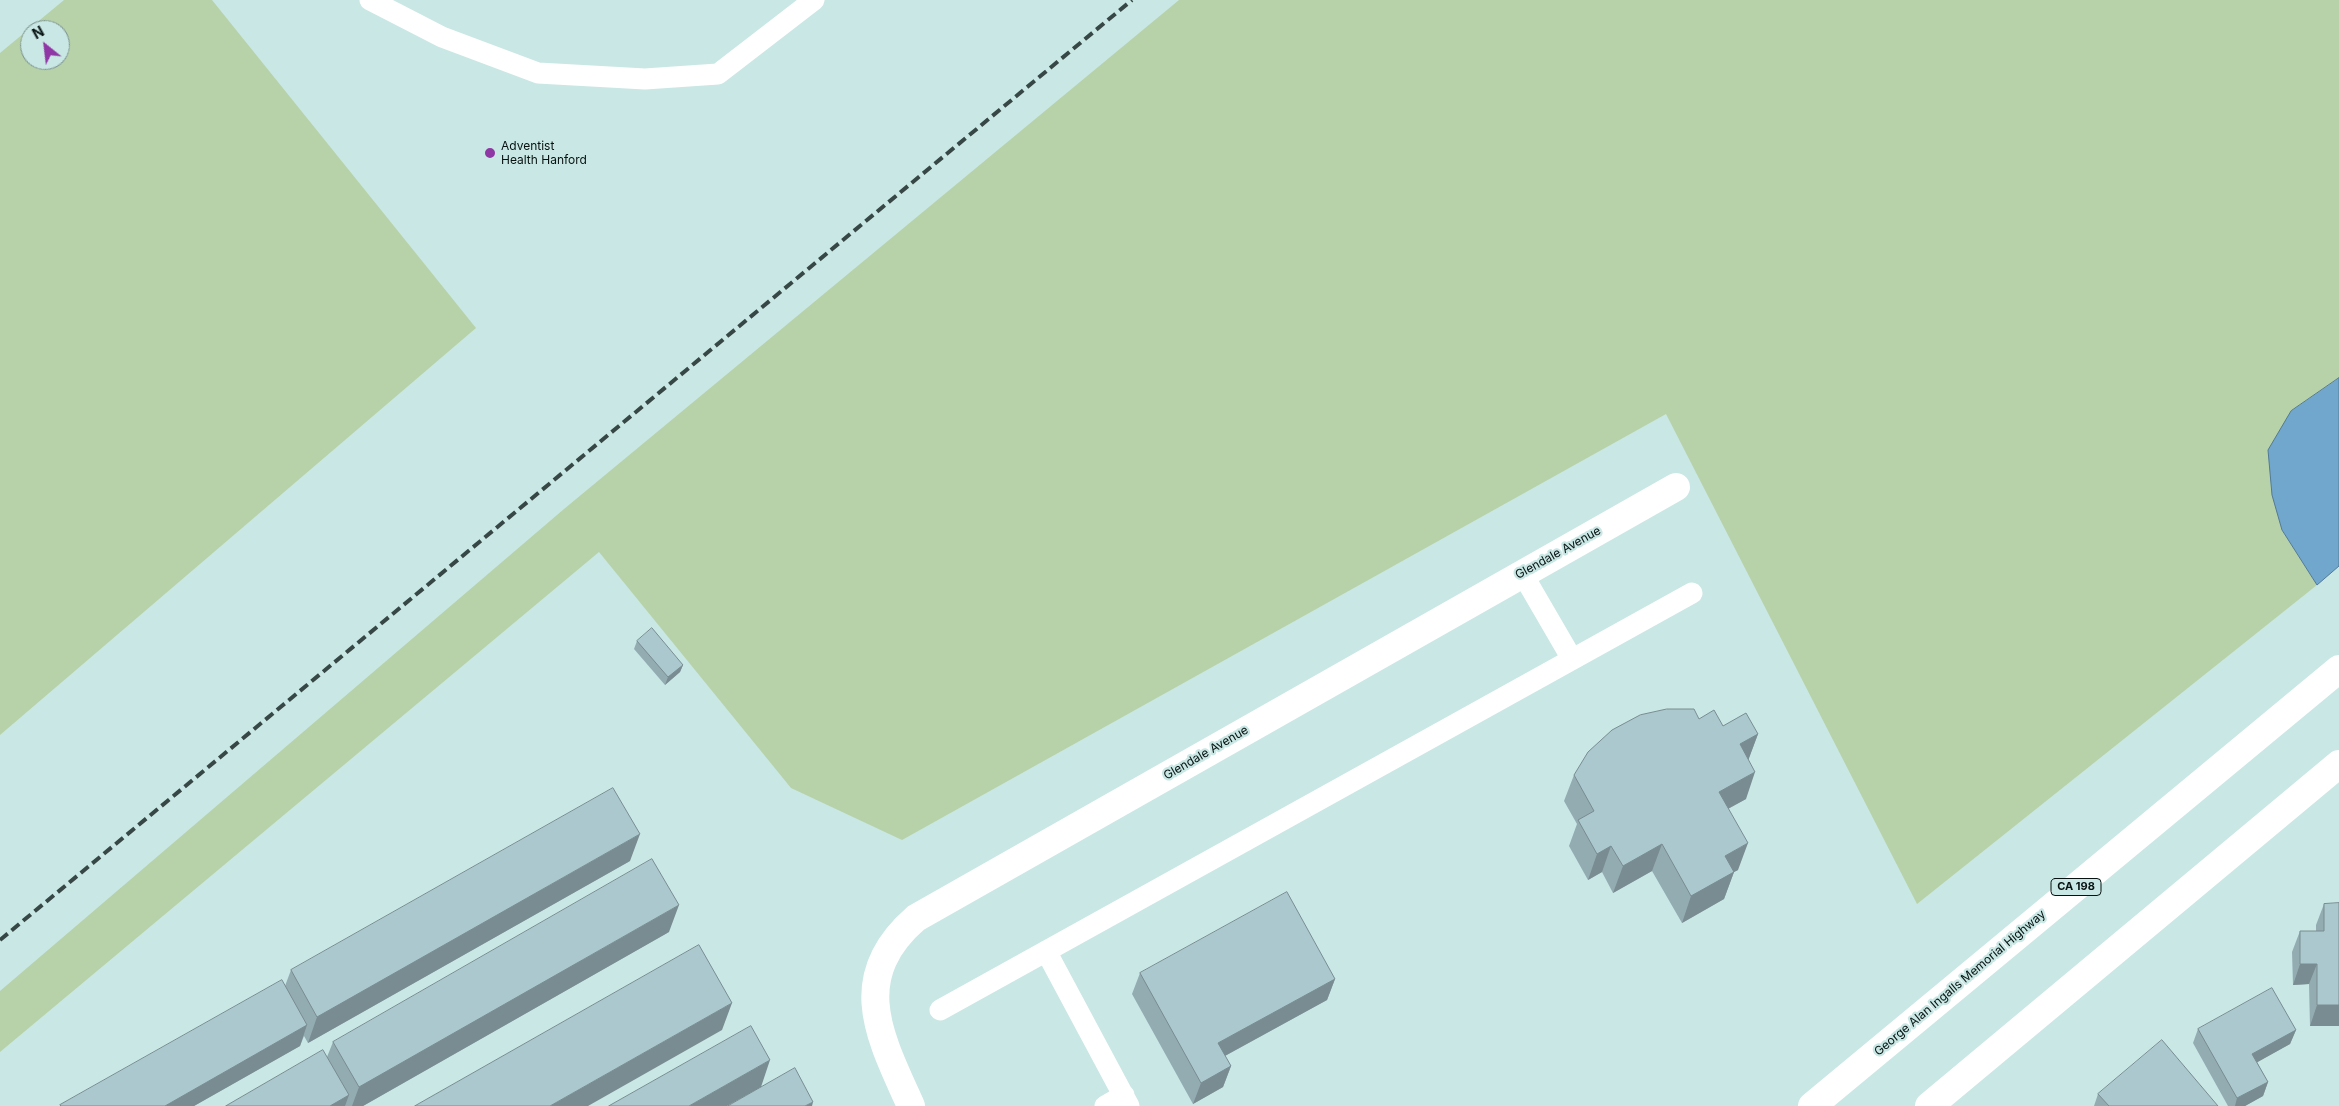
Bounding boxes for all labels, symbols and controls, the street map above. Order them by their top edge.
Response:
north arrow [20,20,70,70]
text: N [29,22,47,42]
place label: Adventist Health Hanford [501,139,587,167]
marker: Adventist Health Hanford [483,146,497,160]
street label: Glendale Avenue [1513,524,1603,582]
street label: Glendale Avenue [1161,723,1251,783]
road number: CA 198 [2051,879,2101,896]
street label: George Alan Ingalls Memorial Highway [1871,907,2049,1059]

